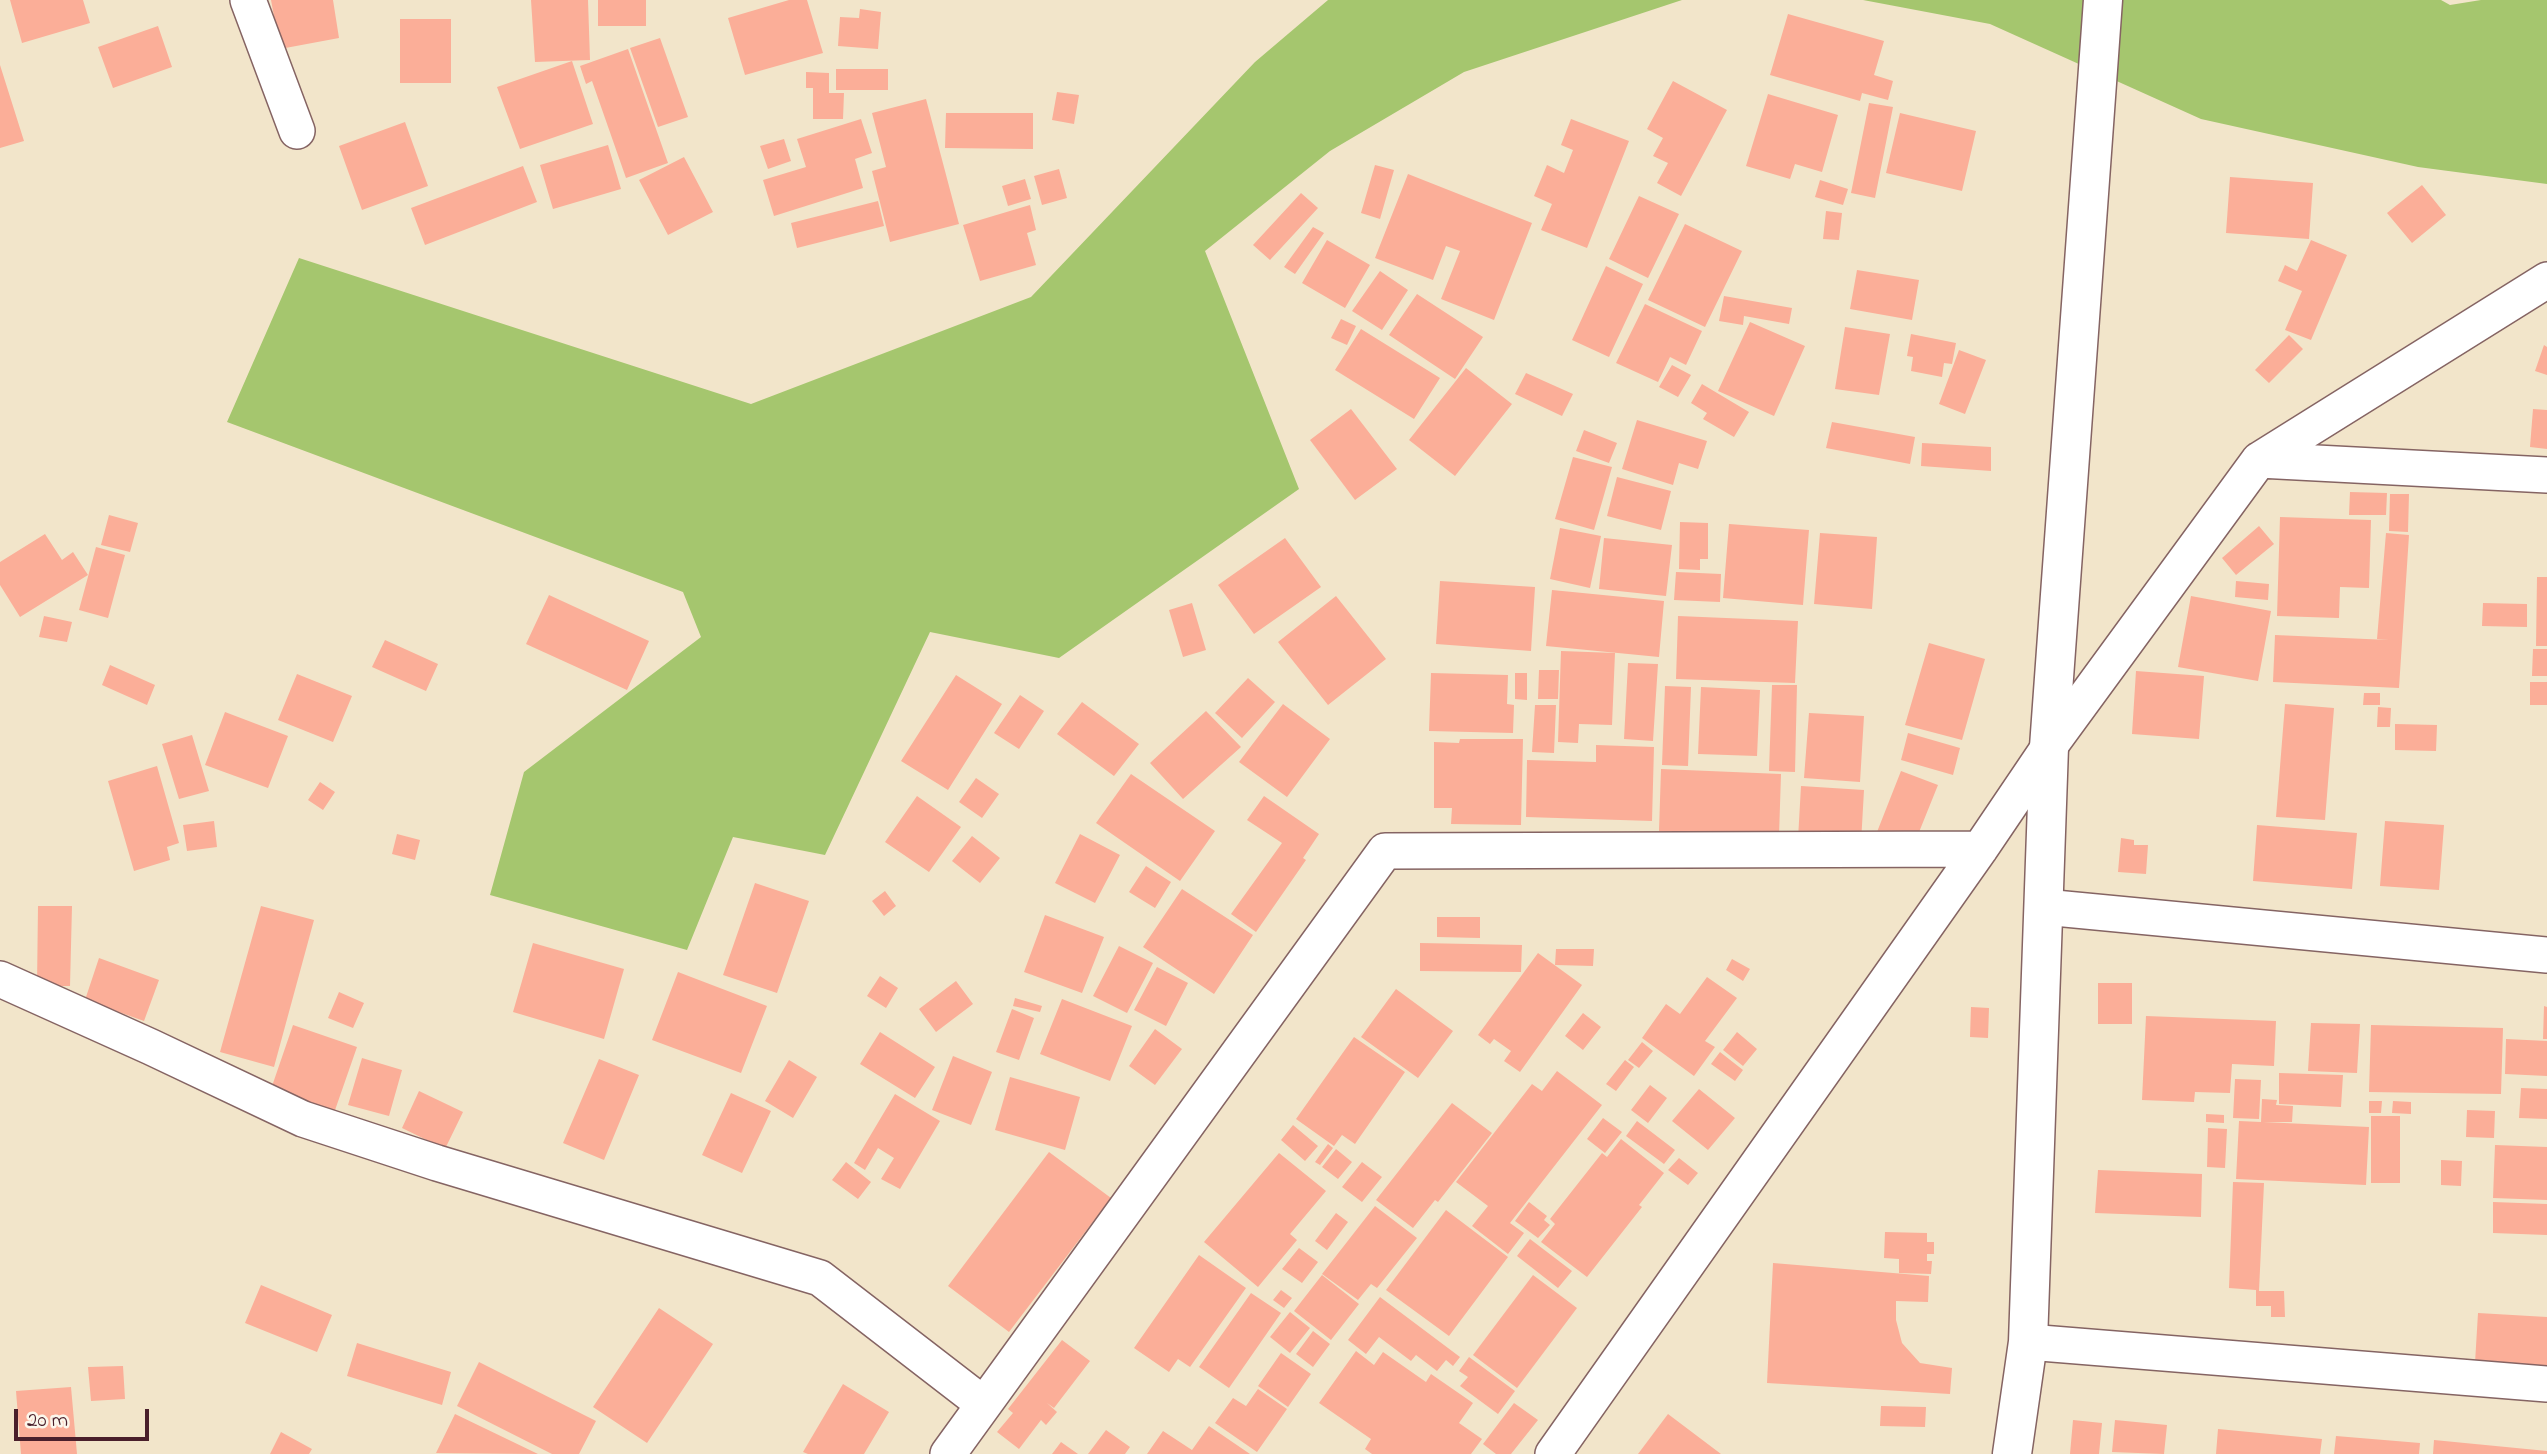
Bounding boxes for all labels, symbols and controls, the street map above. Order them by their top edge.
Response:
scale bar [18,1394,152,1438]
text: 20 m [27,1406,68,1436]

